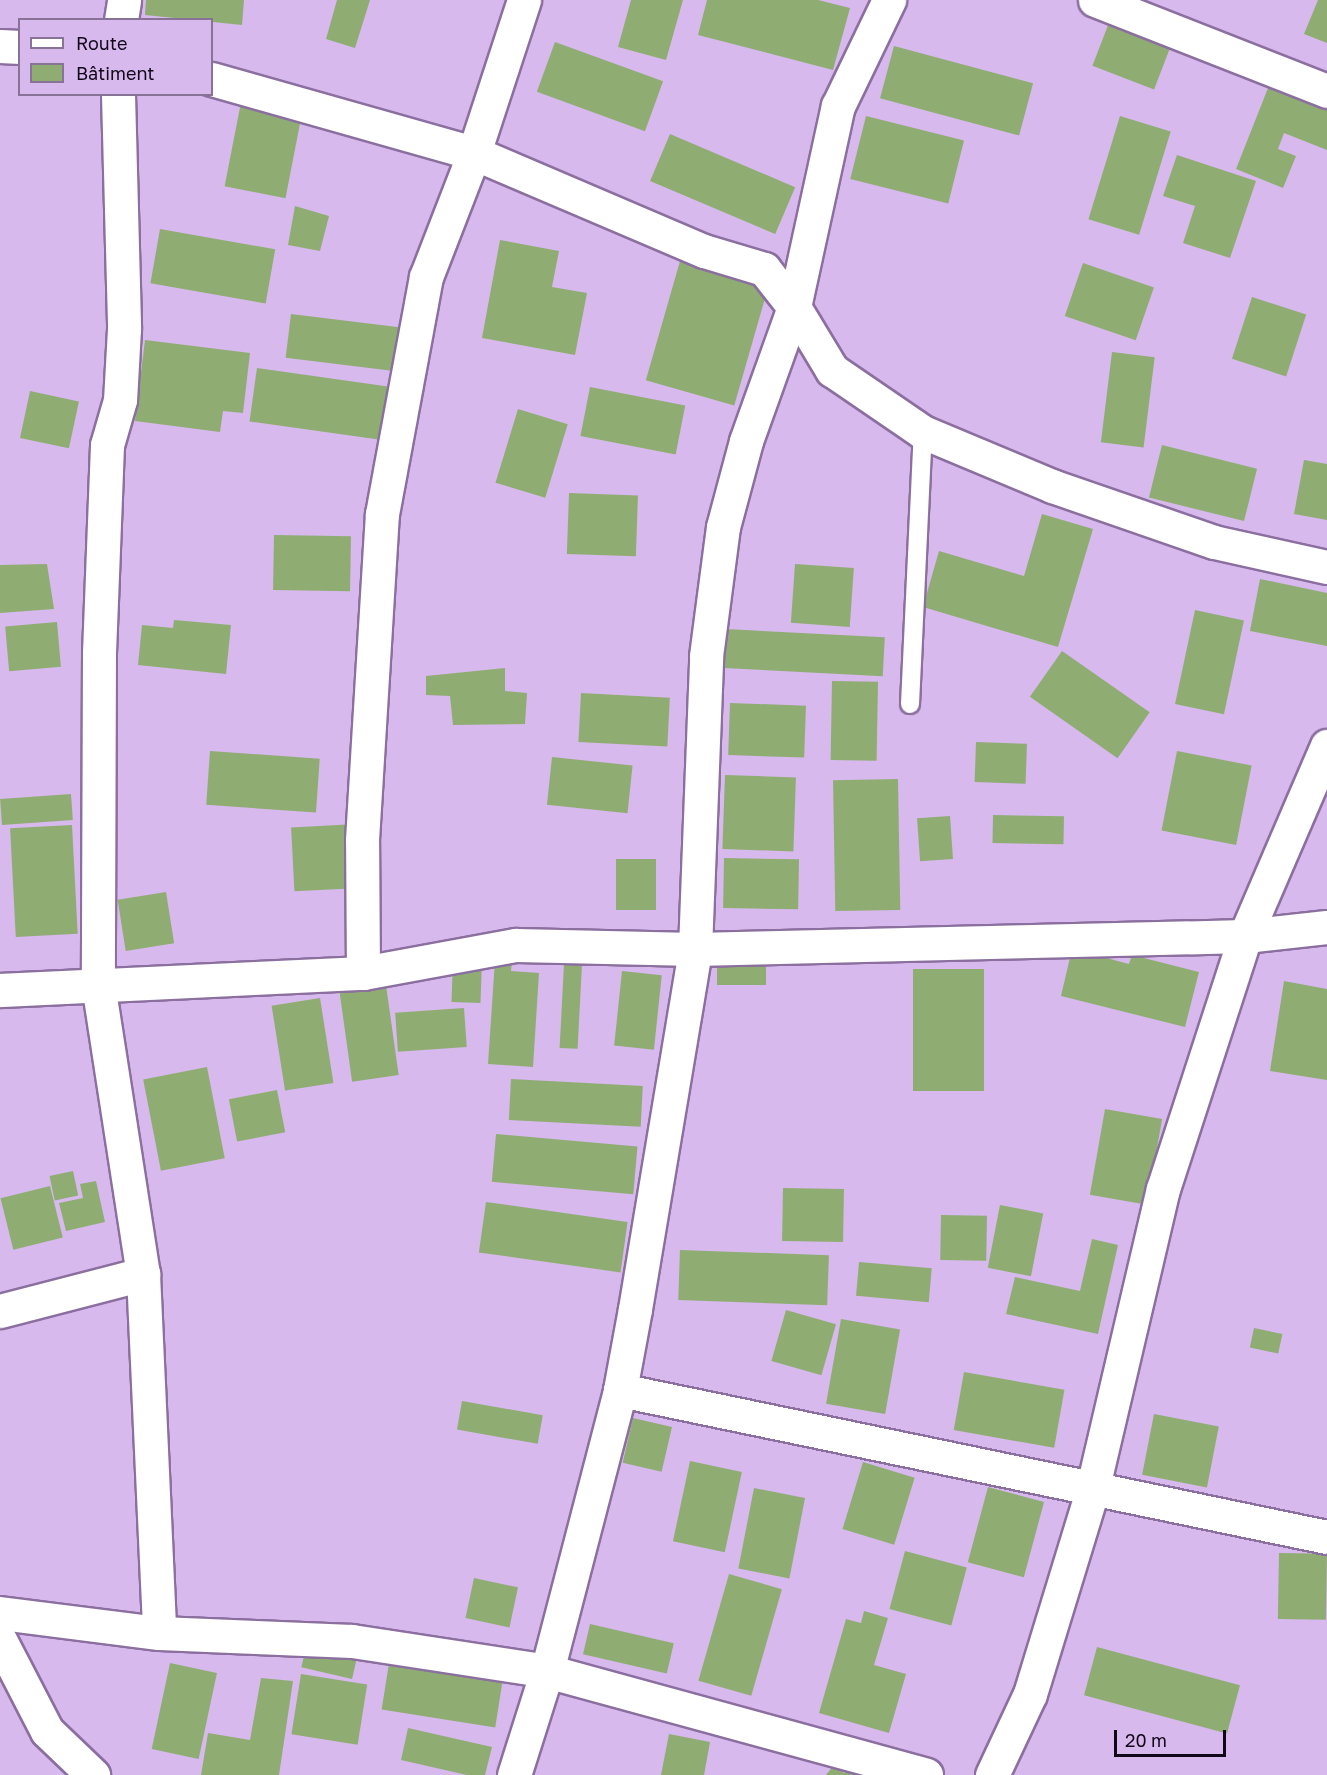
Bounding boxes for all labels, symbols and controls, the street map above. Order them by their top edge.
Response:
legend [18,18,213,96]
text: Route [76,32,127,54]
text: Bâtiment [76,62,155,84]
scale bar [1117,1718,1230,1756]
text: 20 m [1125,1729,1167,1751]

